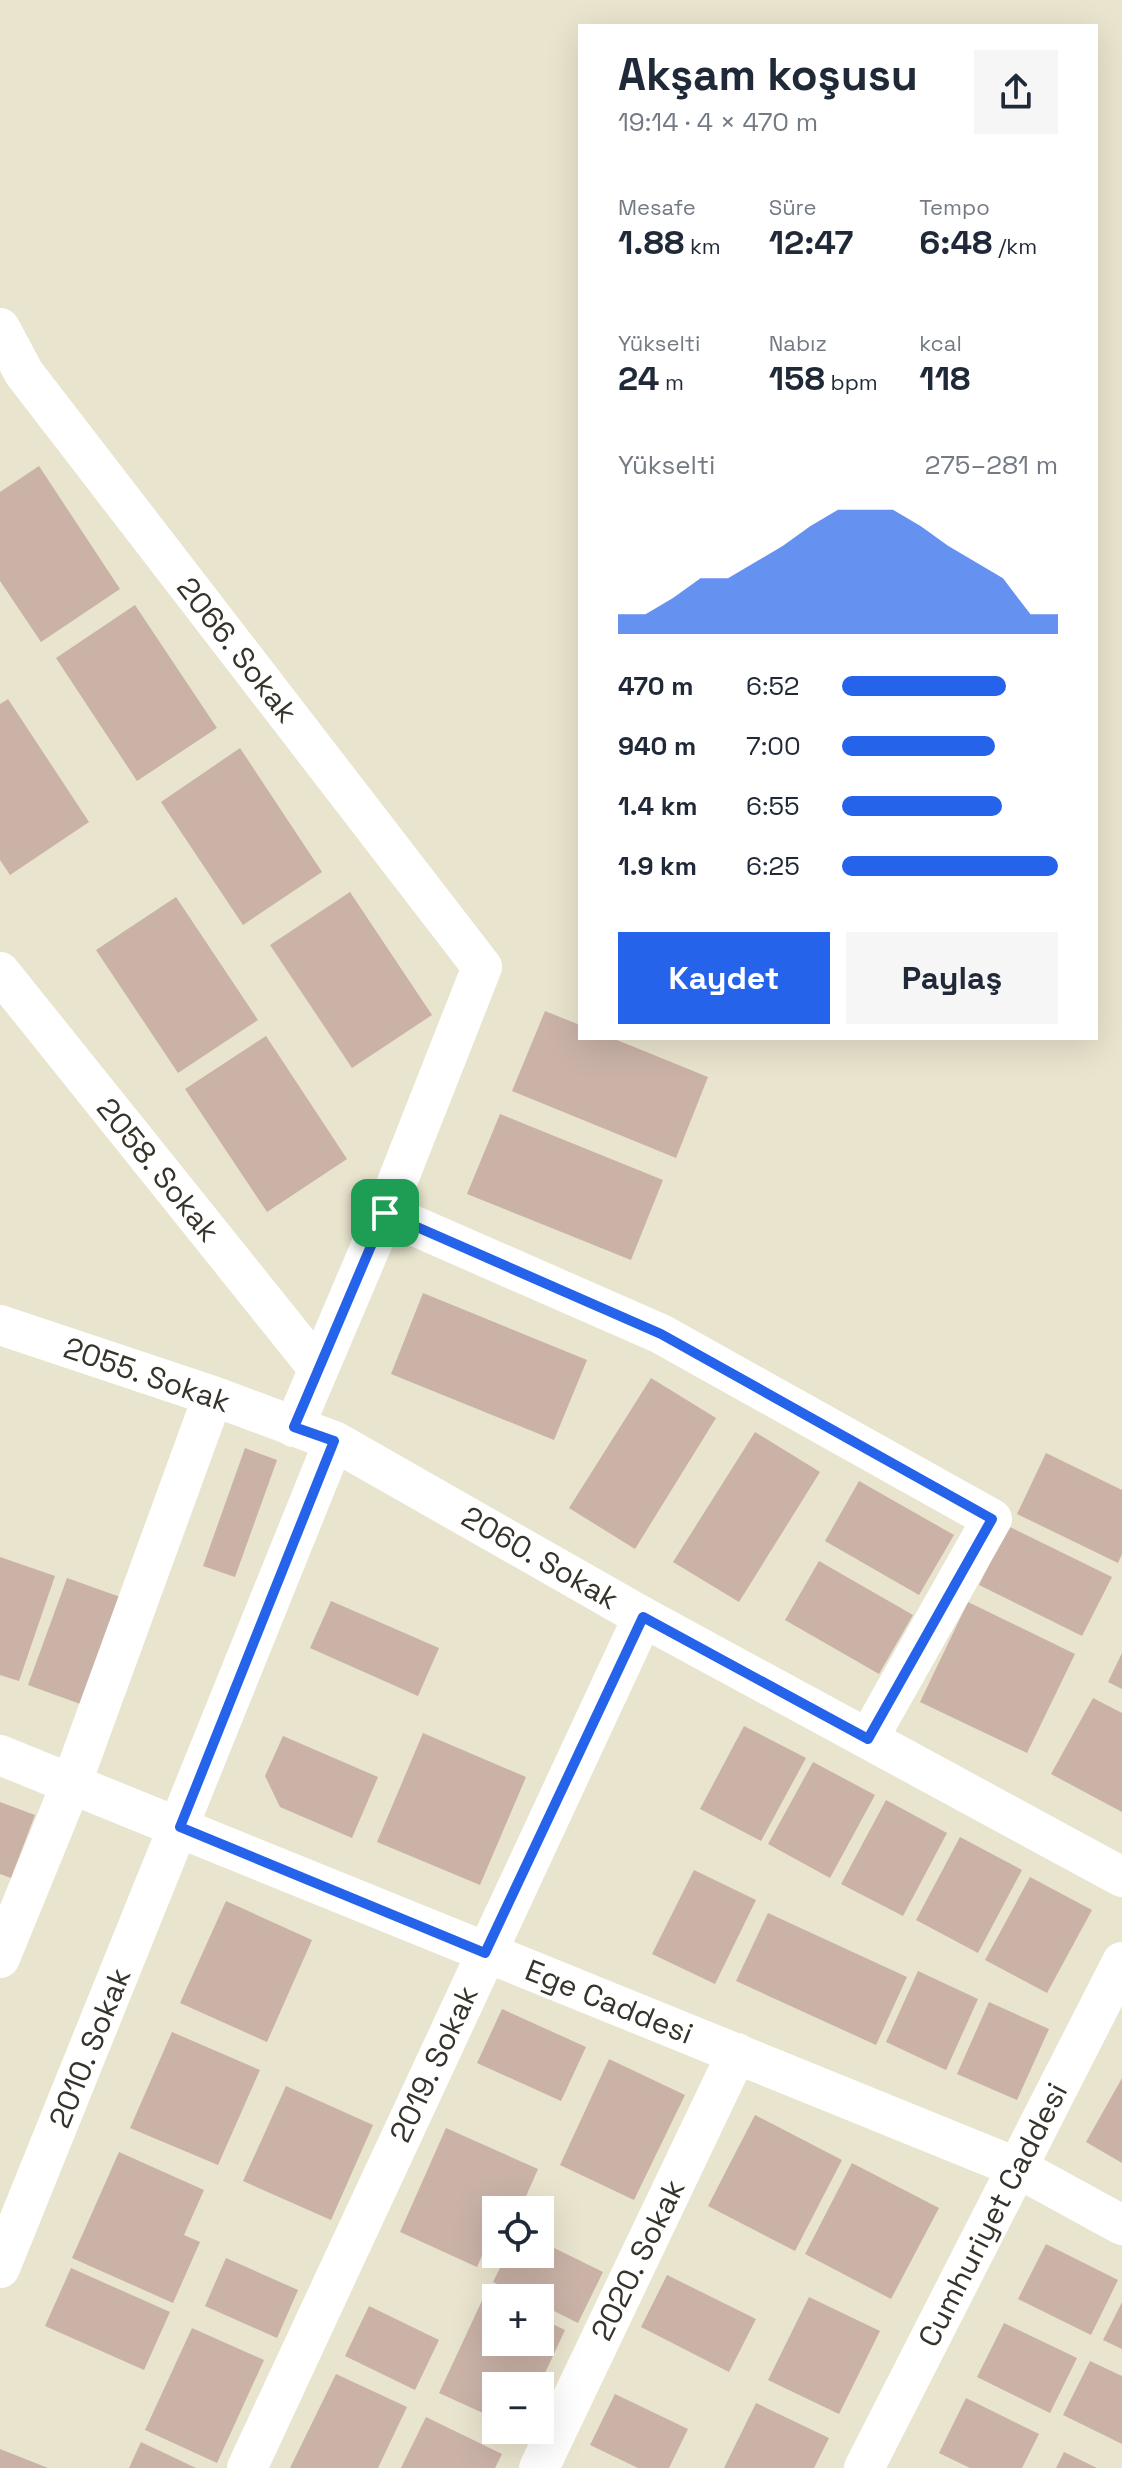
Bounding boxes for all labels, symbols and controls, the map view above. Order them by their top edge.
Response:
text: Akşam koşusu [618,47,918,103]
button: share [974,50,1058,134]
text: 19:14 · 4 × 470 m [618,105,818,139]
text: Mesafe [618,193,696,221]
text: Süre [769,193,817,221]
text: Tempo [919,193,990,221]
text: 1.88 [618,221,684,264]
text: 12:47 [769,221,853,264]
text: 6:48 [919,221,993,264]
text: km [684,232,721,260]
text: /km [993,232,1037,260]
text: Yükselti [618,329,700,357]
text: Nabız [769,329,827,357]
text: kcal [919,329,962,357]
text: 24 [618,357,659,400]
text: 158 [769,357,825,400]
text: 118 [919,357,970,400]
text: m [659,368,684,396]
text: bpm [825,368,878,396]
text: Yükselti [618,448,715,482]
text: 275–281 m [925,448,1058,482]
street label: 2066. Sokak [168,569,306,730]
text: 470 m [618,669,693,703]
text: 6:52 [746,669,800,703]
text: 940 m [618,729,696,763]
text: 7:00 [746,729,801,763]
text: 1.4 km [618,789,698,823]
text: 6:55 [746,789,800,823]
text: 1.9 km [618,849,697,883]
text: 6:25 [746,849,800,883]
button: Kaydet [618,932,830,1024]
button: Paylaş [846,932,1058,1024]
street label: 2058. Sokak [88,1090,228,1250]
pin [351,1179,419,1247]
icon: arrive [363,1191,407,1235]
street label: 2055. Sokak [59,1328,236,1421]
street label: 2060. Sokak [455,1497,626,1618]
street label: Ege Caddesi [520,1950,699,2053]
street label: 2010. Sokak [40,1962,139,2133]
street label: 2019. Sokak [380,1979,487,2148]
street label: Cumhuriyet Caddesi [909,2076,1076,2353]
street label: 2020. Sokak [582,2173,693,2347]
map controls [482,2196,554,2444]
button: locate [482,2196,554,2268]
button: + [482,2284,554,2356]
button: − [482,2372,554,2444]

